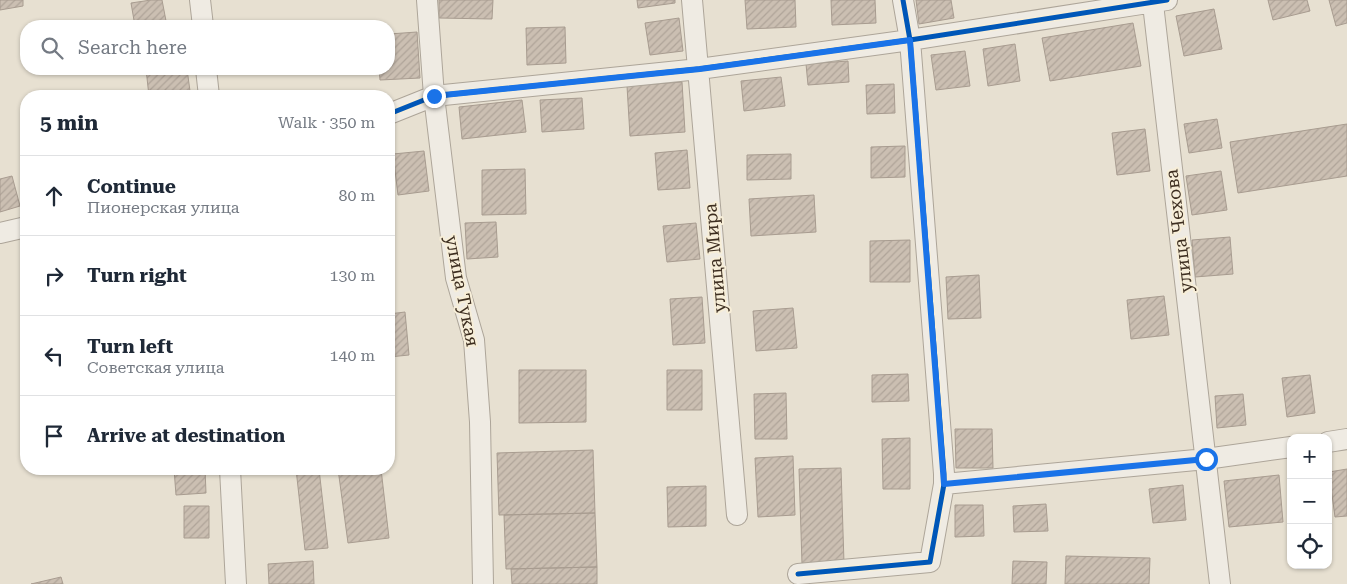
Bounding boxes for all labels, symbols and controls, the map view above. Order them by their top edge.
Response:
search box [20,20,395,75]
icon: search [38,34,66,62]
text: Search here [78,36,187,59]
route end [423,85,446,108]
text: 5 min [40,111,98,135]
text: Walk · 350 m [278,113,375,132]
street label: улица Чехова [1160,168,1197,294]
text: Continue [87,175,176,198]
icon: ahead [40,182,68,210]
text: 80 m [338,186,375,205]
text: Пионерская улица [87,198,240,217]
street label: улица Мира [699,202,730,314]
street label: улица Тукая [441,233,484,348]
icon: right [40,262,68,290]
text: Turn right [87,264,187,287]
text: 130 m [329,266,375,285]
text: Turn left [87,335,173,358]
icon: left [40,342,68,370]
text: 140 m [329,346,375,365]
text: Советская улица [87,358,224,377]
icon: arrive [40,422,68,450]
text: Arrive at destination [87,424,285,447]
map controls [1287,434,1332,569]
button: + [1287,434,1332,479]
route start [1195,448,1218,471]
button: − [1287,479,1332,524]
button: locate [1287,524,1332,569]

